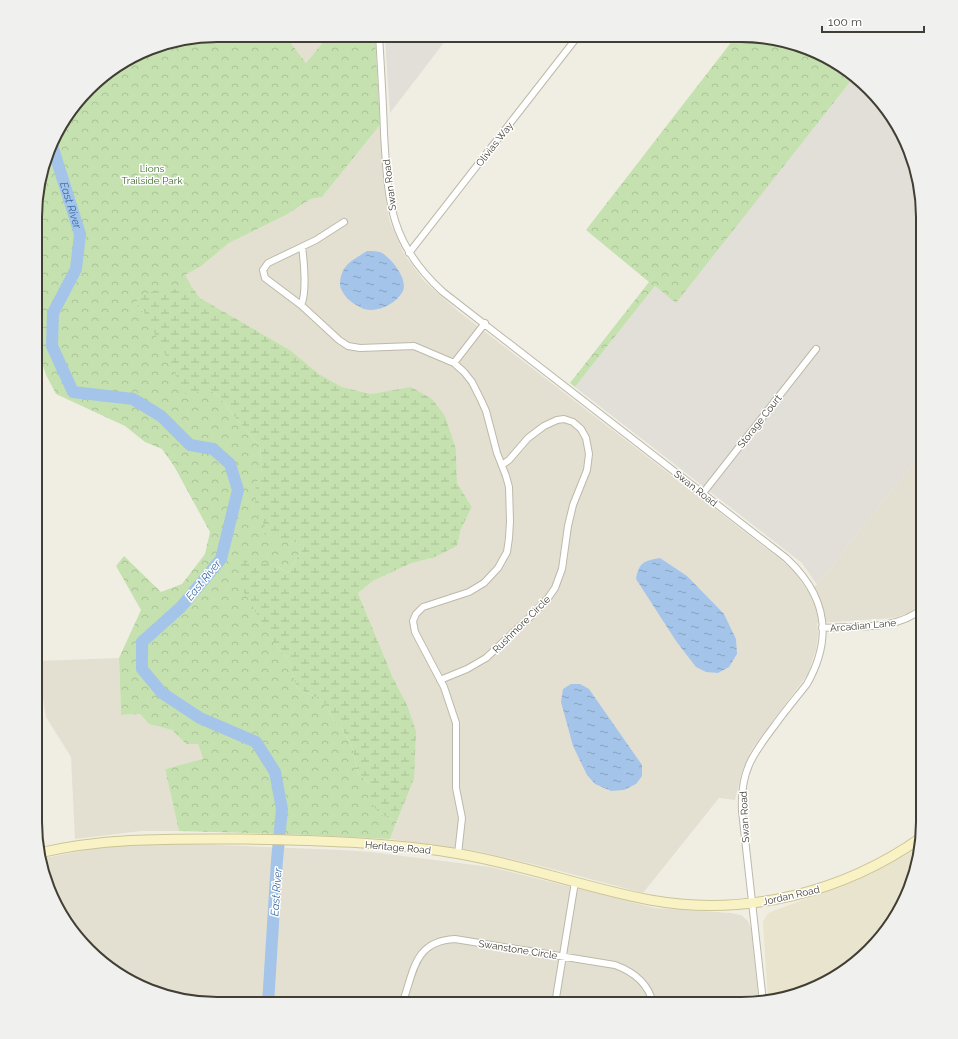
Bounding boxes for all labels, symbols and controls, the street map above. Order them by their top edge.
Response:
scale bar [822,8,924,34]
text: 100 m [828,15,862,29]
street label: Olivias Way [474,120,515,169]
street label: Swan Road [381,159,398,211]
park label: Lions Trailside Park [121,163,183,186]
water label: East River [57,180,84,231]
street label: Storage Court [735,392,784,450]
street label: Swan Road [672,468,719,509]
water label: East River [183,556,224,603]
street label: Rushmore Circle [490,593,552,655]
street label: Arcadian Lane [830,617,897,634]
street label: Swan Road [738,791,751,843]
street label: Heritage Road [364,839,431,856]
water label: East River [268,866,285,917]
street label: Jordan Road [762,884,821,907]
street label: Swanstone Circle [478,938,558,961]

